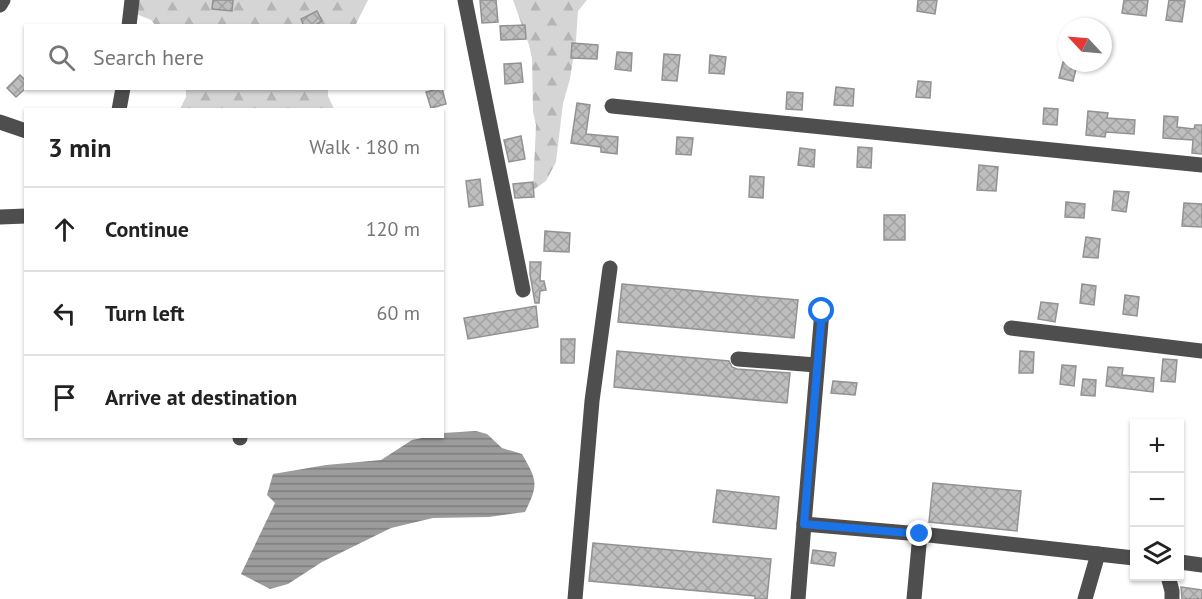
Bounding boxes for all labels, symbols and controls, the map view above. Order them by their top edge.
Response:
north arrow [1058,18,1112,72]
search box [24,24,444,90]
icon: search [45,41,78,74]
text: Search here [93,43,204,71]
text: 3 min [48,131,111,164]
text: Walk · 180 m [309,134,420,160]
icon: ahead [48,213,81,246]
text: Continue [105,215,189,243]
text: 120 m [366,216,420,242]
icon: left [48,297,81,330]
route start [808,297,834,323]
text: Turn left [105,299,185,327]
text: 60 m [377,300,420,326]
icon: arrive [48,381,81,414]
text: Arrive at destination [105,383,297,411]
map controls [1130,419,1184,581]
button: + [1130,419,1184,473]
button: − [1130,473,1184,527]
route end [906,520,932,546]
button: layers [1130,527,1184,581]

